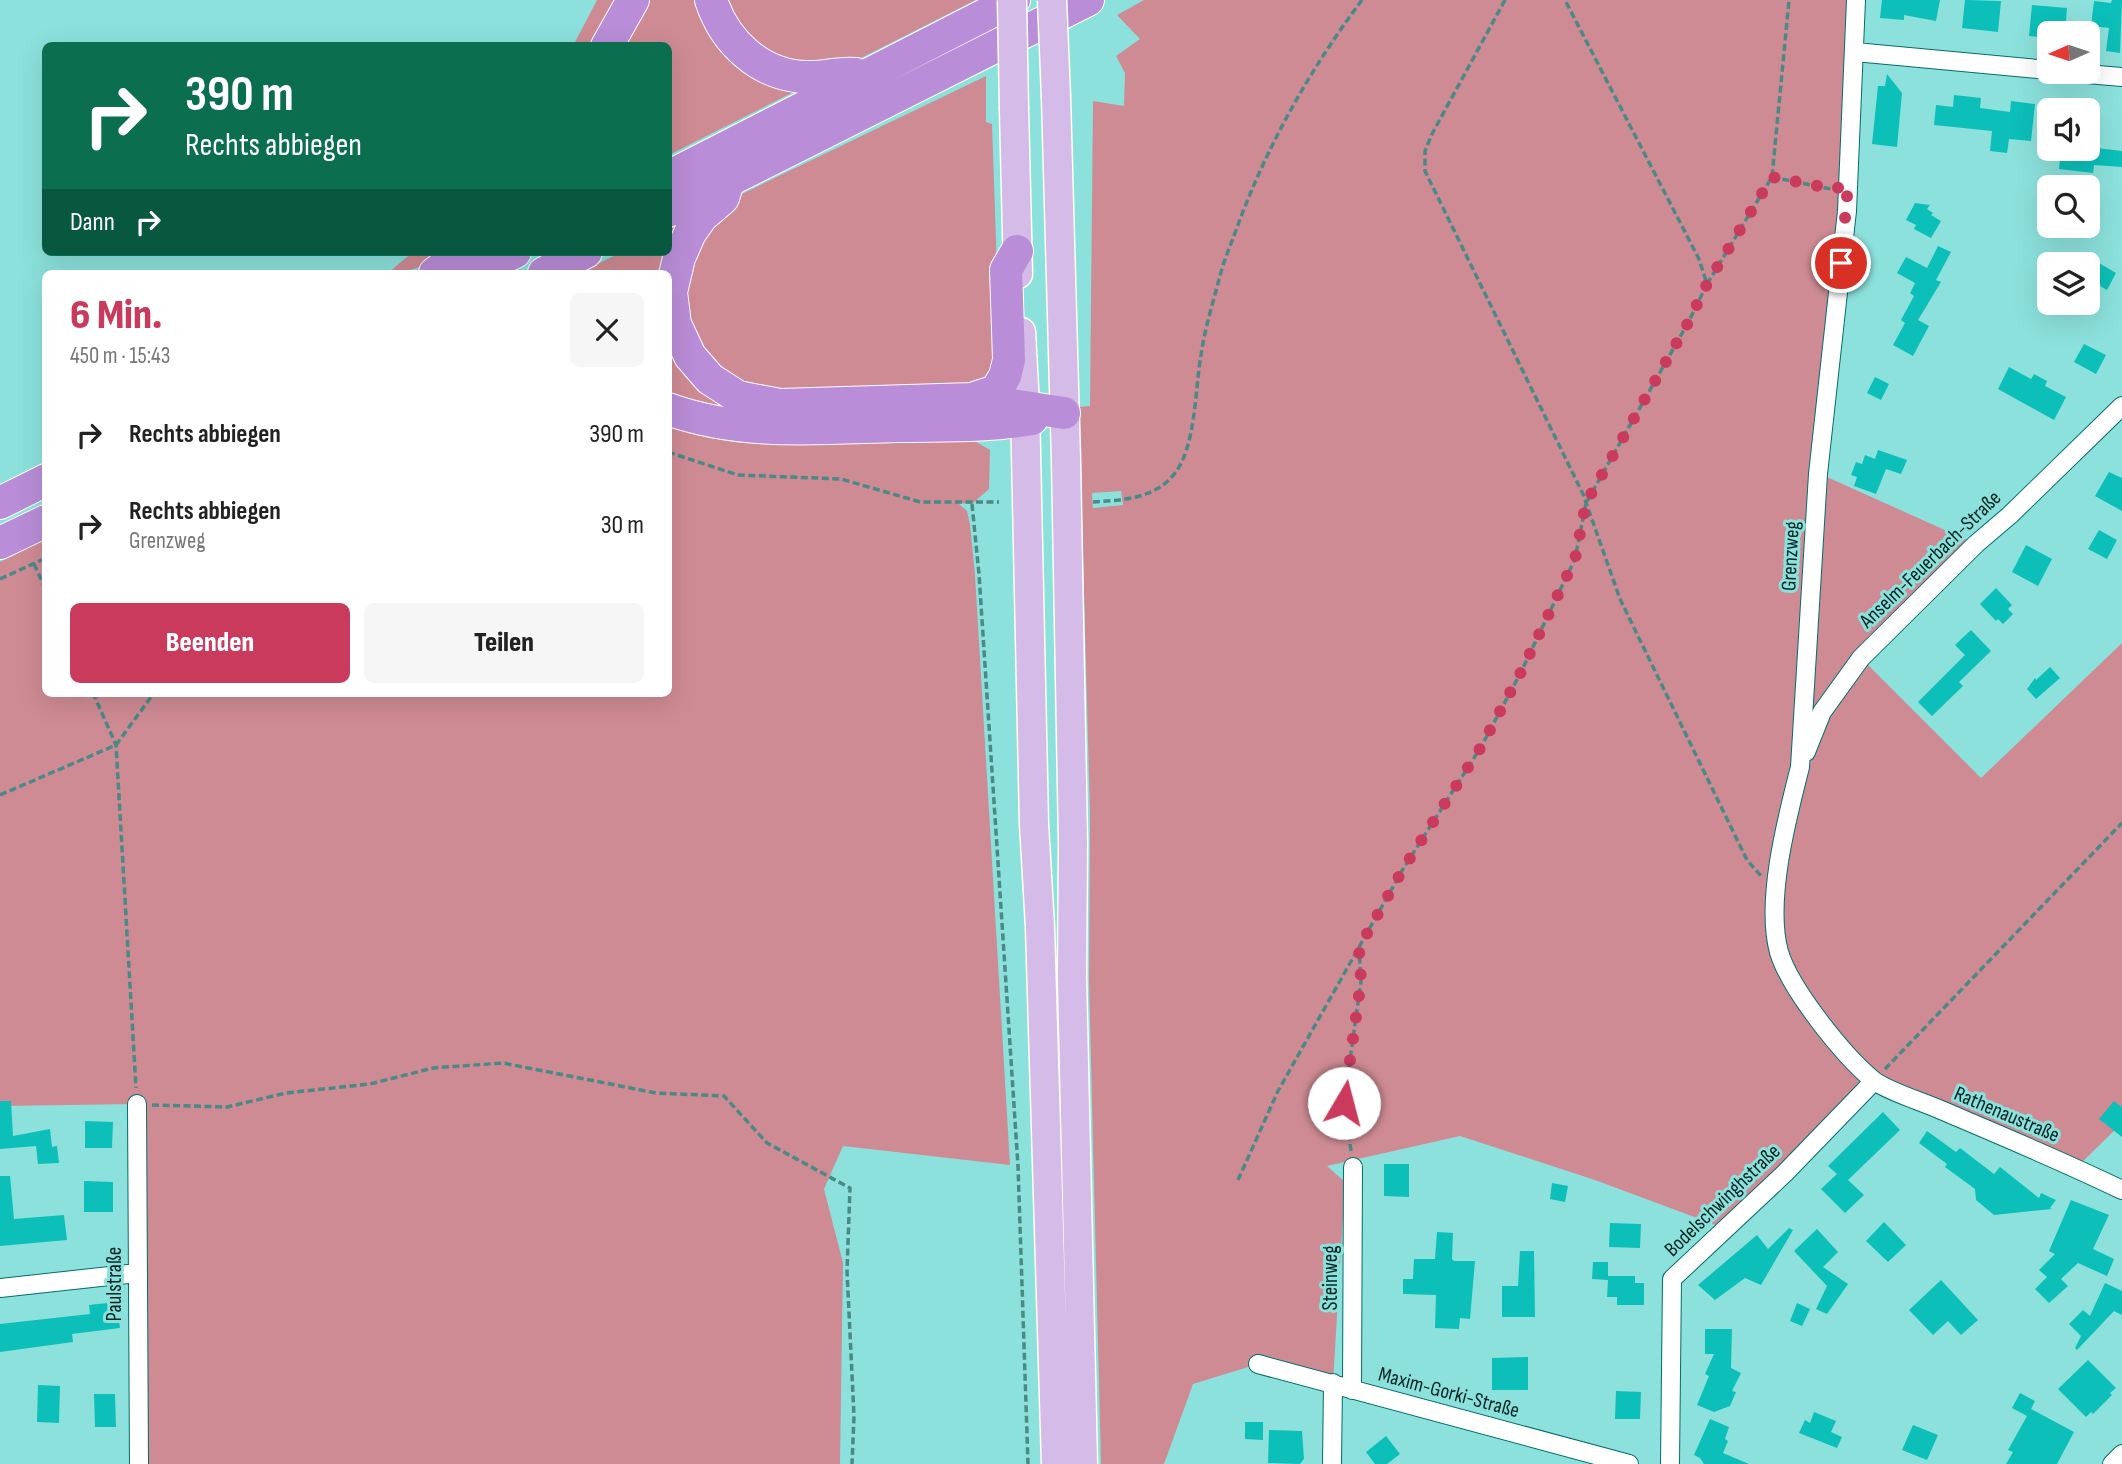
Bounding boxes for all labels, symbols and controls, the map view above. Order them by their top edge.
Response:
north arrow [2037,21,2100,84]
map controls [2037,21,2100,315]
text: 390 m [185,66,294,125]
icon: right [70,70,161,161]
button: sound [2037,98,2100,161]
text: Rechts abbiegen [185,126,362,165]
button: search [2037,175,2100,238]
icon: right [129,203,167,241]
text: Dann [70,207,115,238]
pin [1811,233,1871,293]
icon: arrive [1822,244,1860,282]
button: layers [2037,252,2100,315]
text: 6 Min. [70,290,162,341]
button: close [570,293,644,367]
text: 450 m · 15:43 [70,342,170,370]
icon: right [70,416,108,454]
text: Rechts abbiegen [129,419,281,450]
text: 390 m [589,419,644,450]
street label: Anselm-Feuerbach-Straße [1854,485,2006,634]
text: Rechts abbiegen [129,496,281,527]
icon: right [70,507,108,545]
text: 30 m [601,510,644,541]
street label: Grenzweg [1776,521,1805,591]
text: Grenzweg [129,527,205,555]
button: Beenden [70,603,350,683]
button: Teilen [364,603,644,683]
position arrow [1307,1066,1381,1140]
street label: Rathenaustraße [1950,1081,2063,1148]
street label: Bodelschwinghstraße [1659,1139,1785,1262]
street label: Steinweg [1318,1245,1343,1311]
street label: Paulstraße [102,1247,127,1321]
street label: Maxim-Gorki-Straße [1376,1362,1522,1423]

